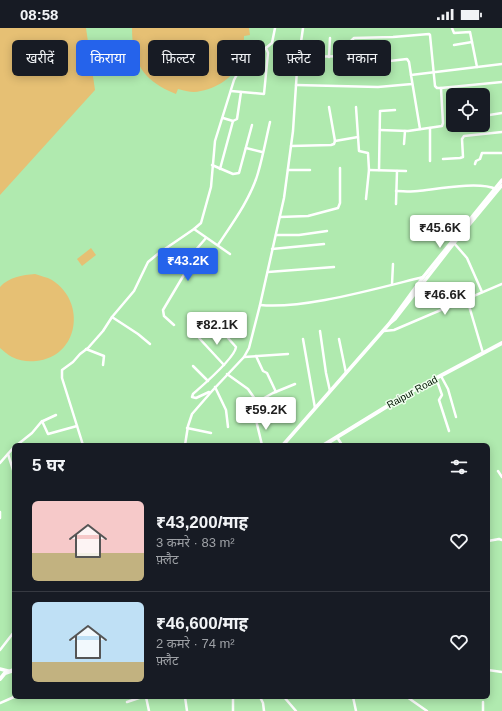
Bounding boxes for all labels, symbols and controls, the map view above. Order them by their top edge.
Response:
text: 08:58 [20,6,58,23]
chip: खरीदें [12,40,68,76]
chip: किराया [76,40,140,76]
chip: फ़िल्टर [148,40,209,76]
chip: नया [217,40,265,76]
chip: फ़्लैट [273,40,325,76]
chip: मकान [333,40,391,76]
map controls [446,88,490,132]
button: locate [446,88,490,132]
pin: ₹45.6K [407,215,473,249]
text: ₹45.6K [419,220,461,235]
pin: ₹43.2K [155,248,221,282]
text: ₹43.2K [167,253,209,268]
pin: ₹46.6K [412,282,478,316]
text: ₹46.6K [424,287,466,302]
pin: ₹82.1K [184,312,250,346]
text: ₹82.1K [196,317,238,332]
street label: Raipur Road [385,374,439,410]
pin: ₹59.2K [233,397,299,431]
text: ₹59.2K [245,402,287,417]
text: 5 घर [32,456,65,475]
icon: filters [448,456,470,478]
text: ₹43,200/माह [156,513,248,532]
icon: home [64,517,112,565]
icon: heart [448,530,470,552]
text: 3 कमरे · 83 m² [156,535,235,550]
text: फ़्लैट [156,552,179,567]
text: ₹46,600/माह [156,614,248,633]
icon: home [64,618,112,666]
icon: heart [448,631,470,653]
text: 2 कमरे · 74 m² [156,636,235,651]
text: फ़्लैट [156,653,179,668]

